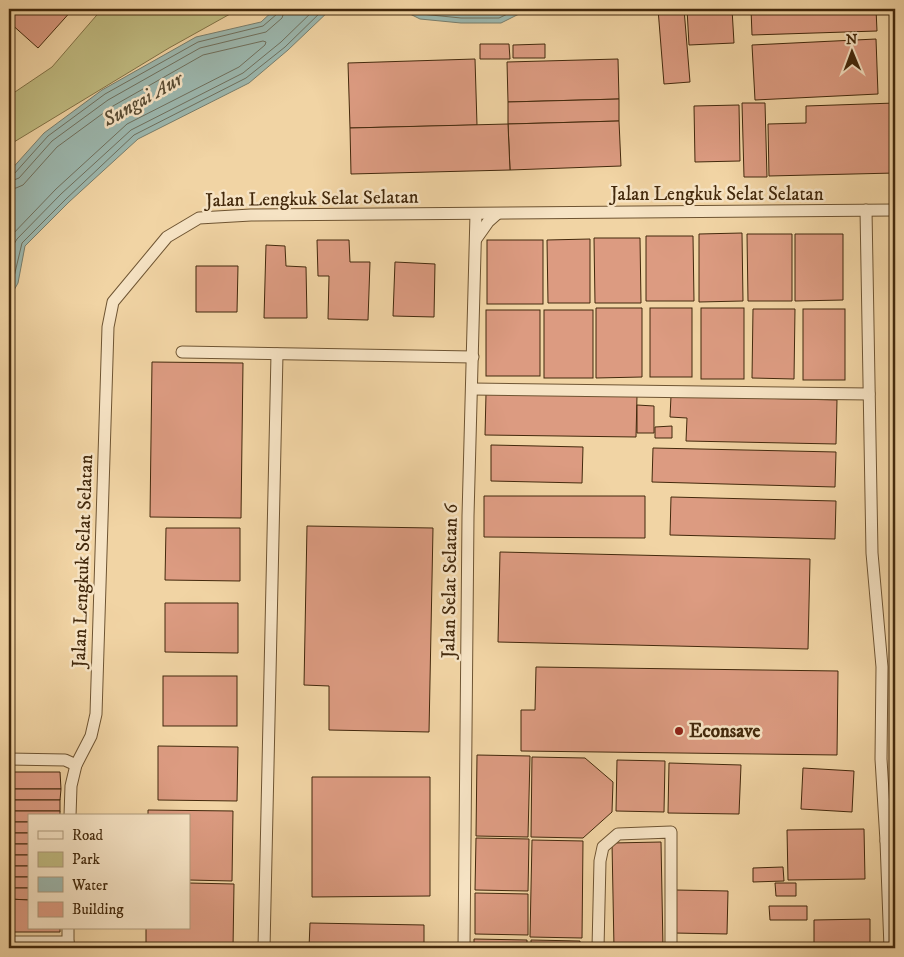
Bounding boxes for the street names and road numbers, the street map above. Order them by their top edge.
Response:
street label: Jalan Lengkuk Selat Selatan [608,183,824,206]
street label: Jalan Lengkuk Selat Selatan [203,186,419,212]
street label: Jalan Lengkuk Selat Selatan [68,454,98,670]
street label: Jalan Selat Selatan 6 [437,502,463,660]

